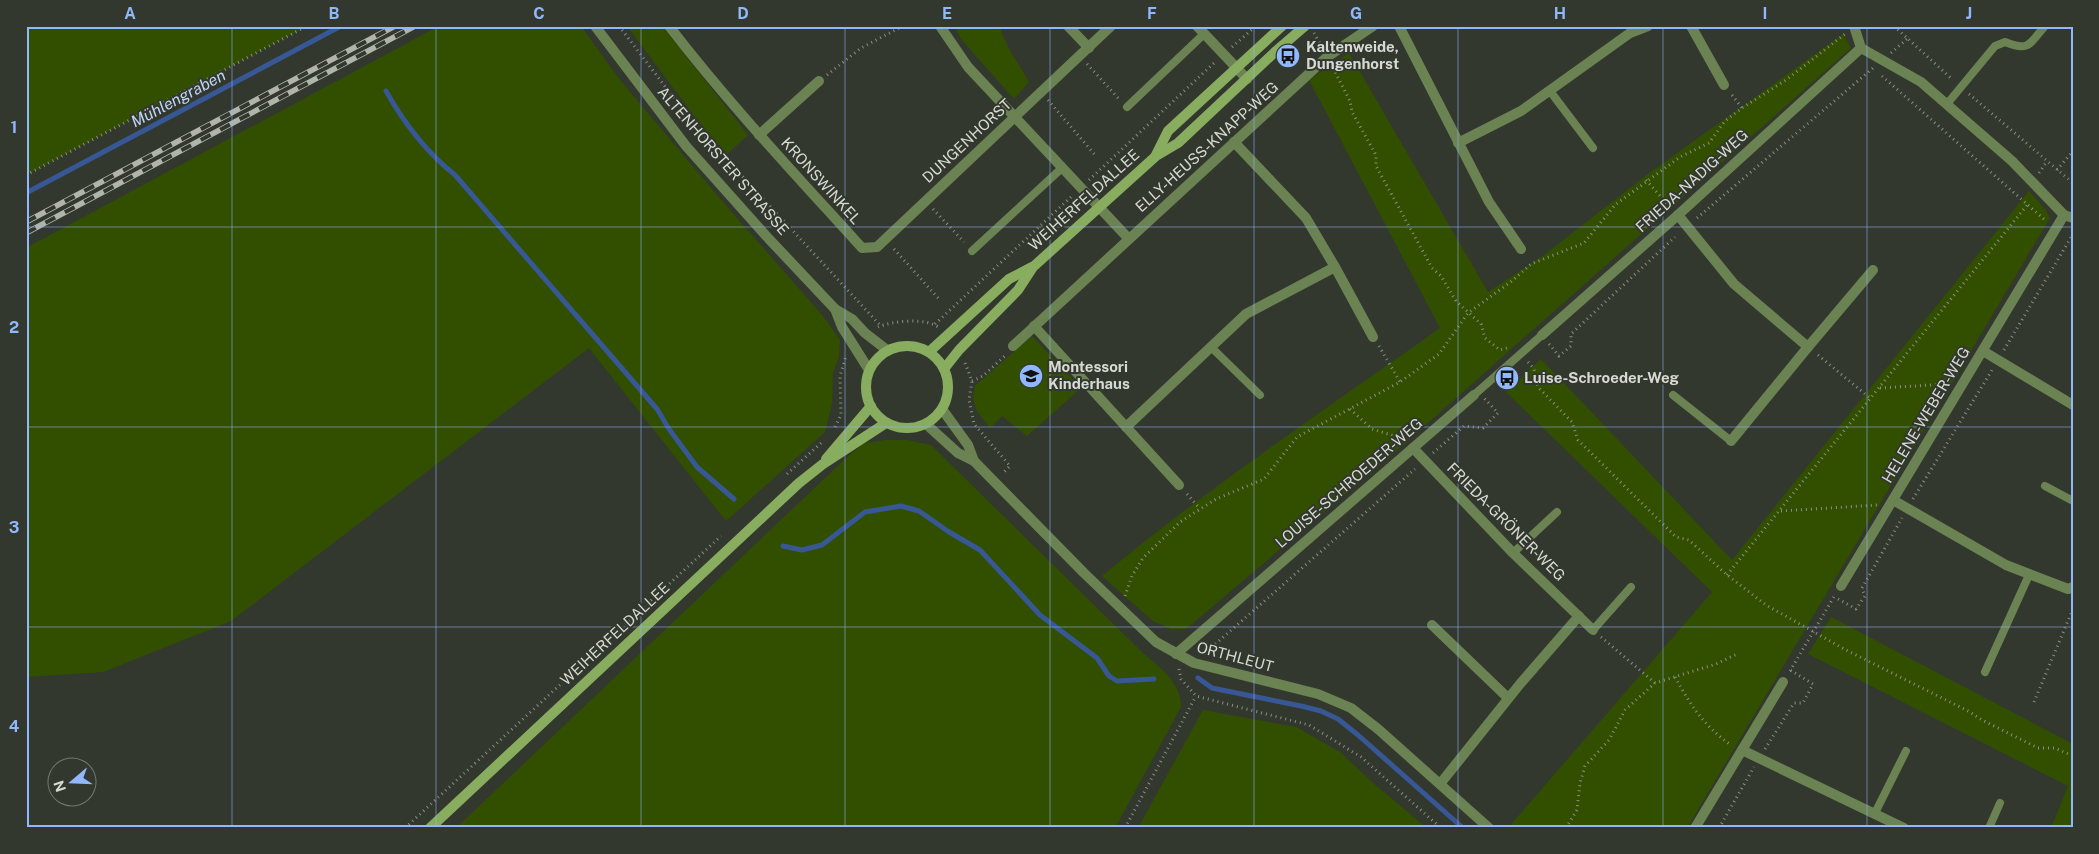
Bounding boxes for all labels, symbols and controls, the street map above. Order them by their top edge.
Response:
text: A [124,4,136,23]
text: B [329,4,340,23]
text: C [533,4,545,23]
text: D [737,4,749,23]
text: E [942,4,952,23]
text: F [1147,4,1157,23]
text: G [1350,4,1362,23]
text: H [1554,4,1566,23]
text: I [1763,4,1767,23]
text: J [1966,4,1972,23]
place label: Kaltenweide, Dungenhorst [1306,38,1399,72]
bus stop icon: Kaltenweide, Dungenhorst [1275,43,1301,69]
water label: Mühlengraben [128,66,229,131]
street label: ELLY-HEUSS-KNAPP-WEG [1132,78,1282,215]
street label: ALTENHORSTER STRASSE [654,83,792,238]
street label: DUNGENHORST [919,95,1015,186]
text: 1 [11,118,17,137]
street label: FRIEDA-NADIG-WEG [1632,126,1751,236]
street label: KRONSWINKEL [778,134,865,227]
street label: WEIHERFELDALLEE [1025,146,1142,254]
text: 2 [9,318,19,337]
street label: HELENE-WEBER-WEG [1878,344,1973,486]
place label: Montessori Kinderhaus [1048,358,1130,392]
school or university icon: Montessori Kinderhaus [1018,363,1044,389]
bus stop icon: Luise-Schroeder-Weg [1494,365,1520,391]
place label: Luise-Schroeder-Weg [1524,369,1680,386]
street label: LOUISE-SCHROEDER-WEG [1272,414,1425,551]
street label: FRIEDA-GRÖNER-WEG [1444,458,1570,584]
text: 3 [9,518,19,537]
street label: WEIHERFELDALLEE [557,579,673,688]
street label: ORTHLEUT [1195,638,1275,675]
text: 4 [9,717,20,736]
north arrow [48,756,98,806]
text: N [50,778,69,794]

